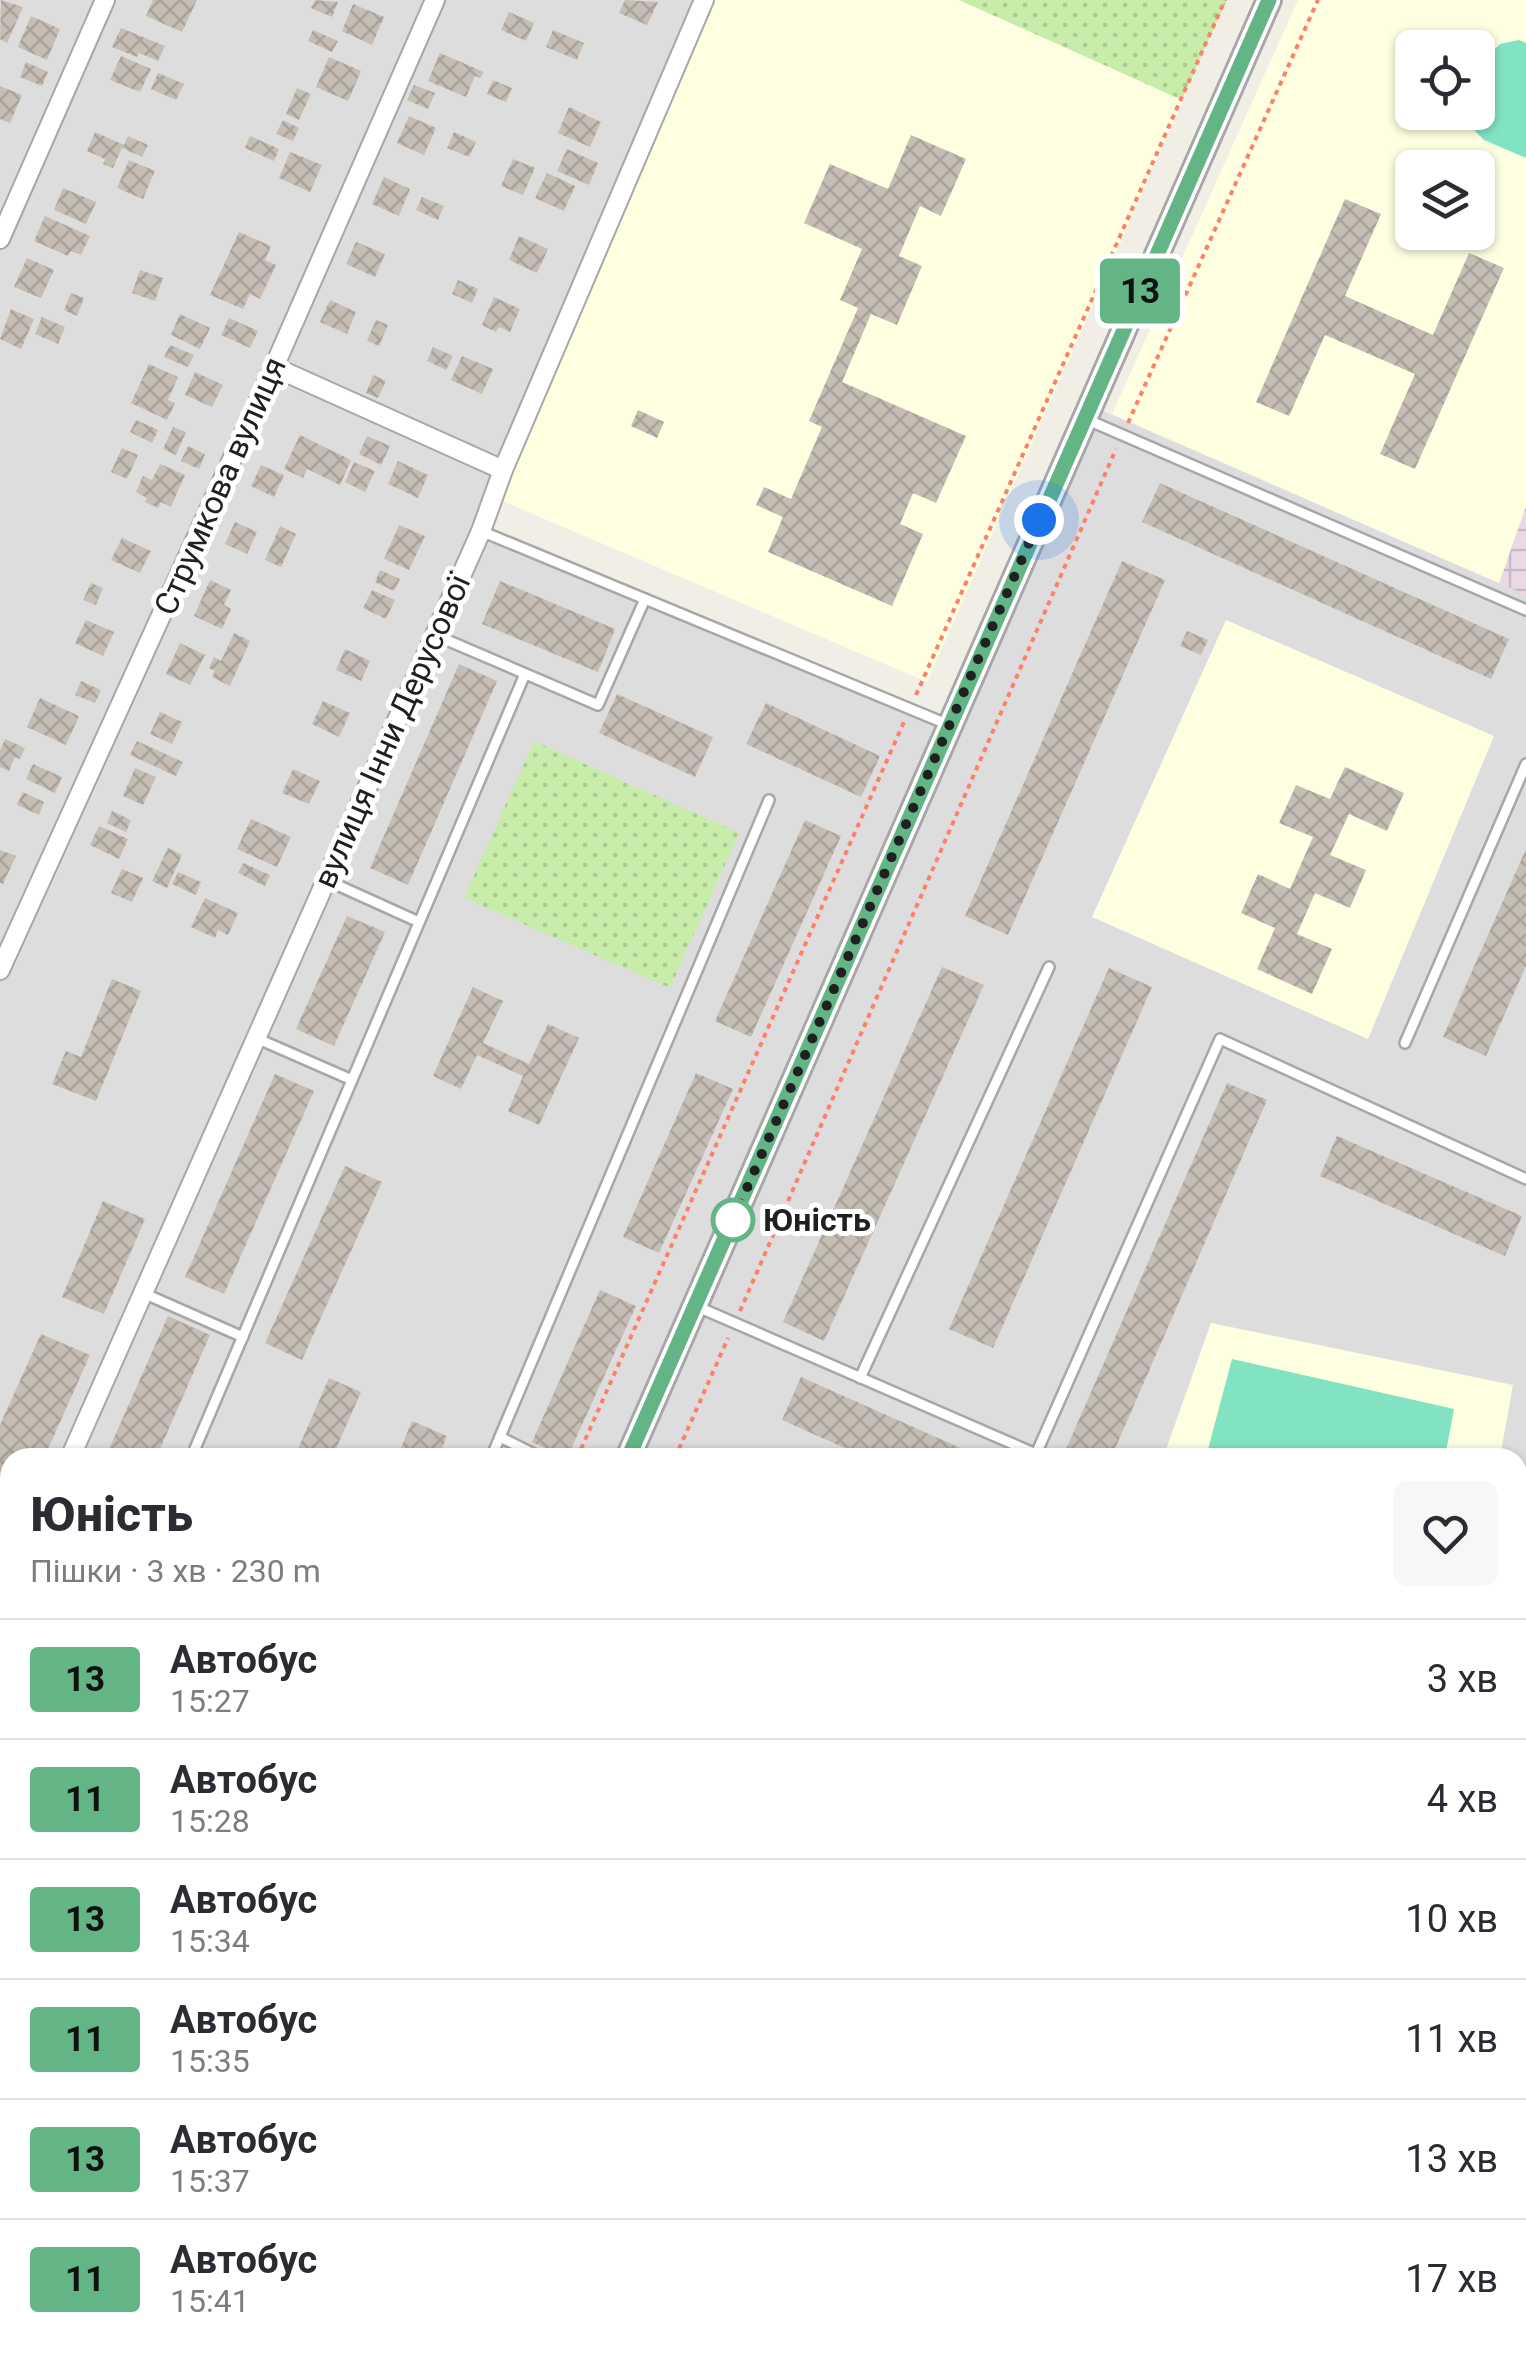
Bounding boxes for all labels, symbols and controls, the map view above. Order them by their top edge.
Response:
map controls [1395,30,1495,250]
button: locate [1395,30,1495,130]
button: layers [1395,150,1495,250]
line badge: 13 [1095,258,1185,324]
text: 13 [1120,271,1160,312]
street label: Струмкова вулиця [146,351,294,621]
your location [1014,495,1064,545]
street label: вулиця Інни Дерусової [306,566,479,894]
marker: Юність [712,1199,754,1241]
place label: Юність [763,1201,871,1239]
button: heart [1393,1481,1498,1586]
text: Юність [30,1486,193,1543]
text: Пішки · 3 хв · 230 m [30,1552,321,1590]
text: Автобус [170,1638,317,1682]
text: 3 хв [1427,1657,1498,1701]
text: 13 [65,1659,105,1700]
text: 15:27 [170,1682,250,1720]
text: Автобус [170,1758,317,1802]
text: 4 хв [1427,1777,1498,1821]
text: 11 [65,1779,105,1820]
text: 15:28 [170,1802,250,1840]
text: Автобус [170,1878,317,1922]
text: 10 хв [1405,1897,1498,1941]
text: 13 [65,1899,105,1940]
text: 15:34 [170,1922,250,1960]
text: Автобус [170,1998,317,2042]
text: 11 хв [1405,2017,1498,2061]
text: 11 [65,2019,105,2060]
text: 15:35 [170,2042,250,2080]
text: Автобус [170,2118,317,2162]
text: 13 хв [1405,2137,1498,2181]
text: 13 [65,2139,105,2180]
text: 15:37 [170,2162,250,2200]
text: Автобус [170,2238,317,2282]
text: 17 хв [1405,2257,1498,2301]
text: 11 [65,2259,105,2300]
text: 15:41 [170,2282,250,2320]

